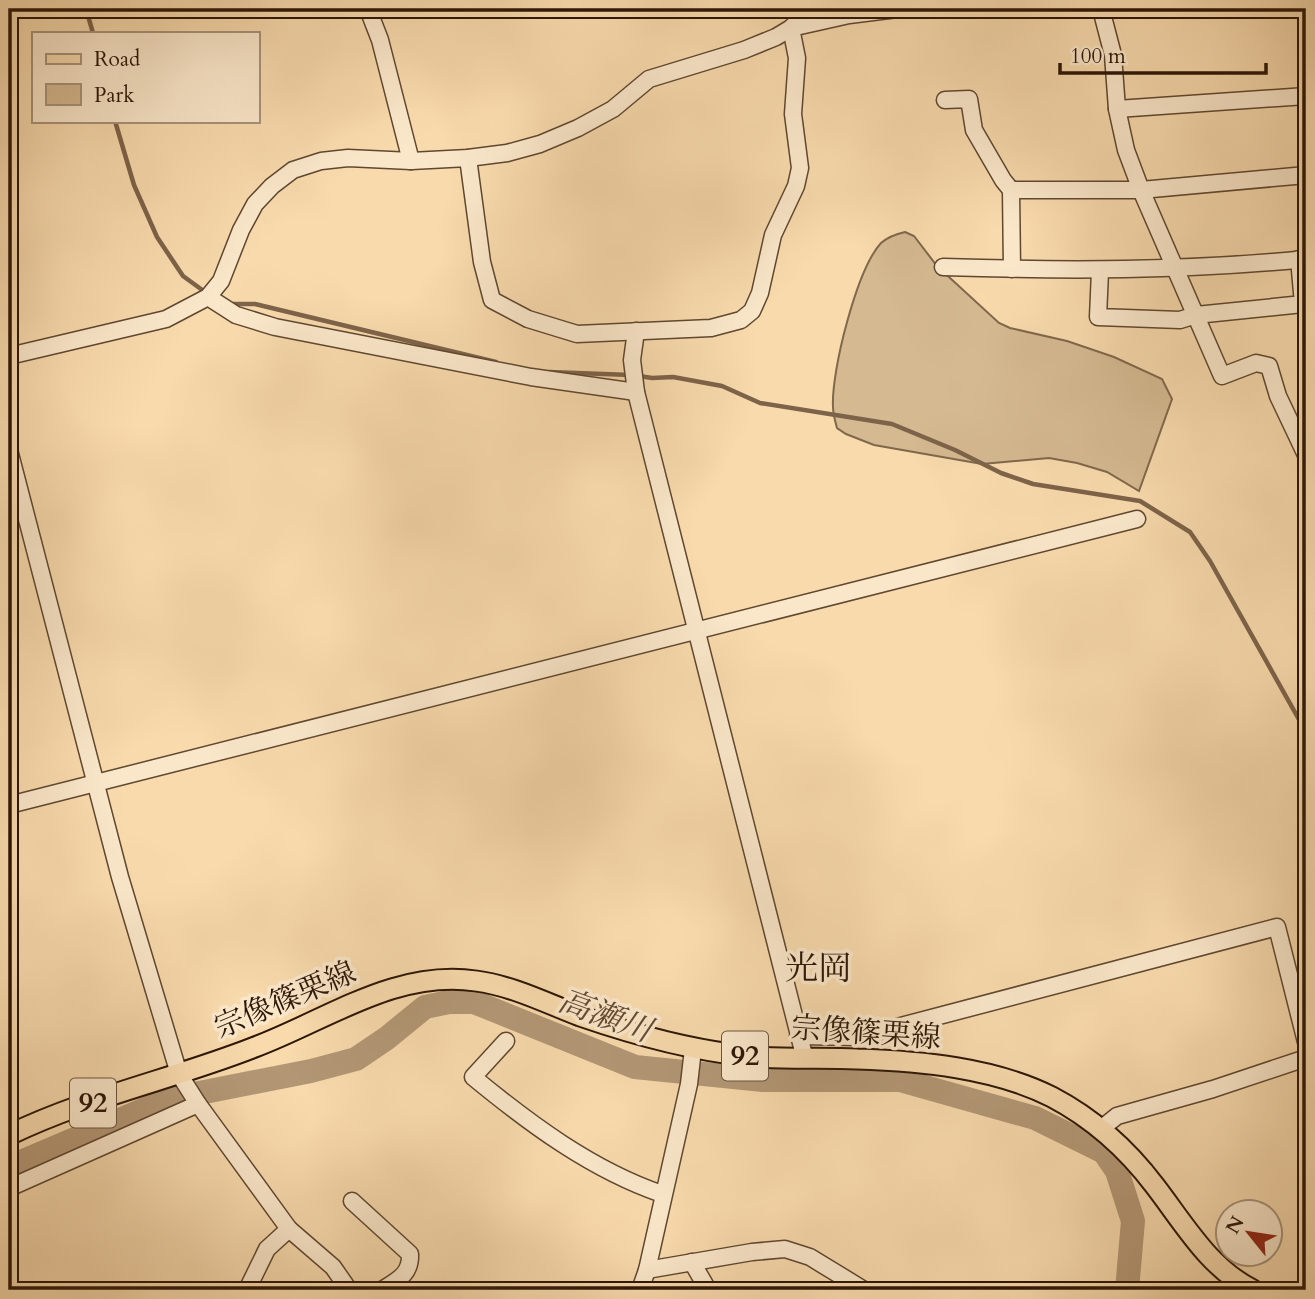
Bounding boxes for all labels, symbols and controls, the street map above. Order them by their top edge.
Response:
legend [32,32,259,122]
scale bar [1060,32,1266,76]
text: 100 m [1070,42,1126,71]
text: Road [94,45,140,74]
text: Park [94,81,135,110]
district label: 光岡 [785,946,851,991]
street label: 宗像篠栗線 [208,952,362,1048]
water label: 高瀬川 [552,979,660,1054]
street label: 宗像篠栗線 [790,1007,942,1059]
road number: 92 [722,1032,768,1080]
road number: 92 [70,1078,116,1128]
north arrow [1214,1198,1284,1268]
text: N [1220,1211,1251,1239]

